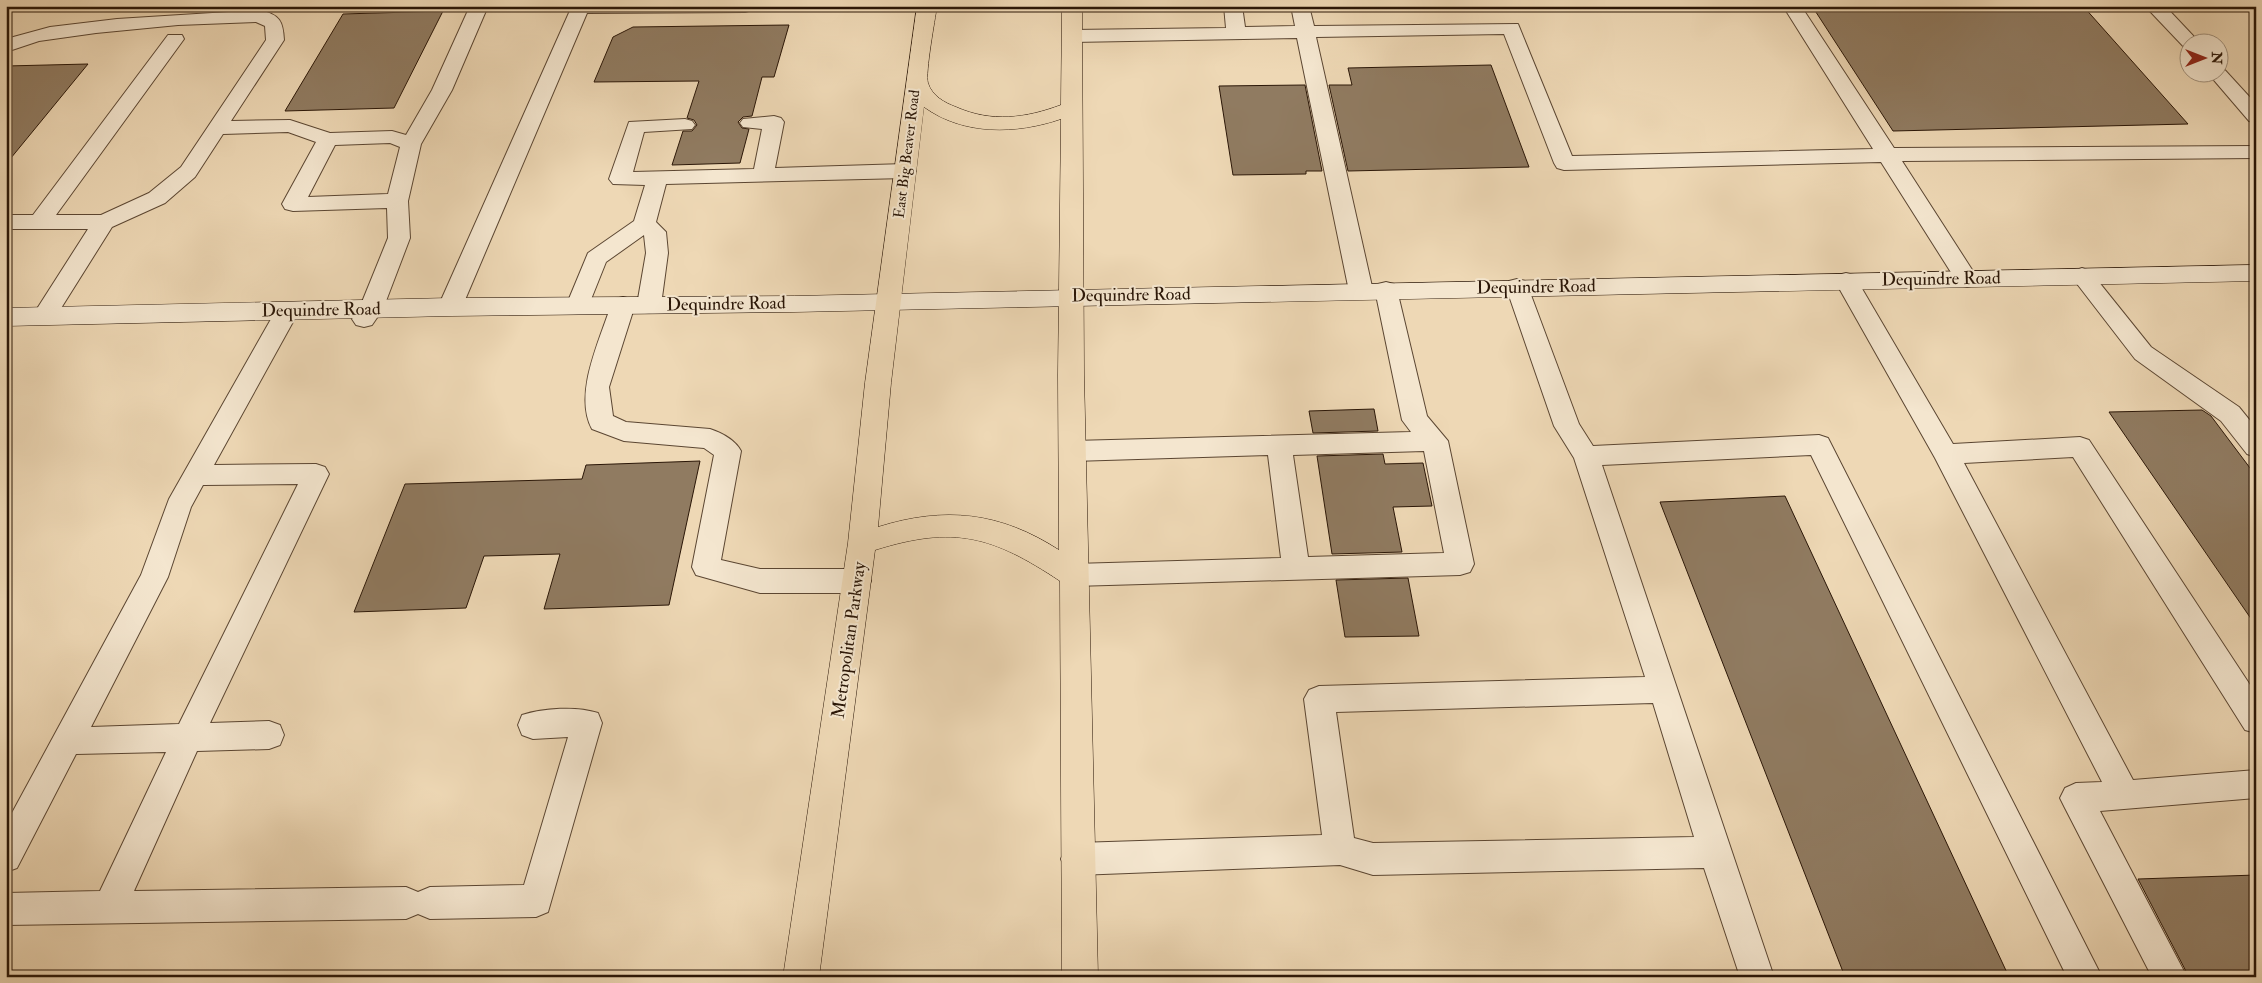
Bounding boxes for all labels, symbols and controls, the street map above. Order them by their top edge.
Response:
north arrow [2180,32,2230,82]
text: N [2208,51,2225,65]
street label: East Big Beaver Road [890,88,924,219]
street label: Dequindre Road [1881,266,2001,292]
street label: Dequindre Road [1476,274,1596,300]
street label: Dequindre Road [1071,282,1191,308]
street label: Dequindre Road [666,291,786,317]
street label: Dequindre Road [261,297,381,323]
street label: Metropolitan Parkway [827,559,872,720]

